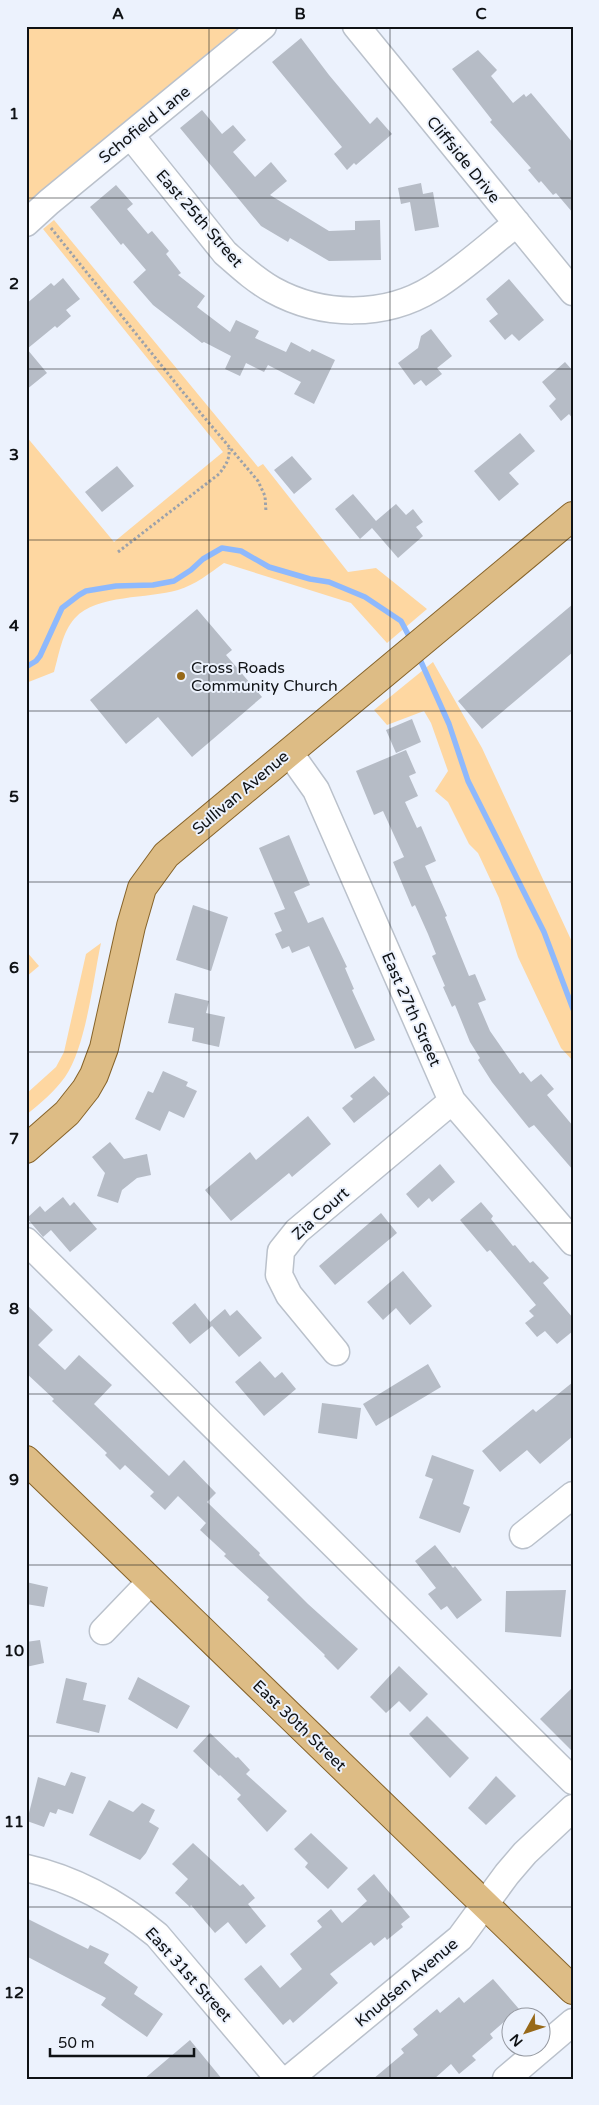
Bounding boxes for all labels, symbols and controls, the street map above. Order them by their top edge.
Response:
text: A [112,4,124,24]
text: B [294,4,306,24]
text: C [475,4,487,24]
street label: Schofield Lane [95,82,195,168]
text: 1 [9,104,19,124]
street label: Cliffside Drive [422,112,504,207]
street label: East 25th Street [151,166,247,272]
text: 2 [9,274,19,294]
text: 3 [9,445,19,465]
text: 4 [9,616,19,636]
place label: Cross Roads Community Church [191,658,338,696]
marker: Cross Roads Community Church [175,670,187,682]
street label: Sullivan Avenue [188,747,293,839]
text: 5 [9,787,19,807]
street label: East 27th Street [377,949,445,1070]
text: 6 [9,958,19,978]
text: 7 [9,1129,19,1149]
street label: Zia Court [288,1183,353,1245]
text: 8 [9,1299,19,1319]
text: 9 [9,1470,19,1490]
text: 10 [4,1641,24,1661]
street label: East 30th Street [248,1676,350,1776]
text: 11 [4,1812,24,1832]
street label: East 31st Street [140,1923,236,2026]
street label: Knudsen Avenue [351,1934,462,2032]
text: 12 [4,1983,24,2003]
north arrow [502,2008,552,2058]
scale bar [50,2025,194,2057]
text: N [506,2030,527,2050]
text: 50 m [58,2034,95,2052]

